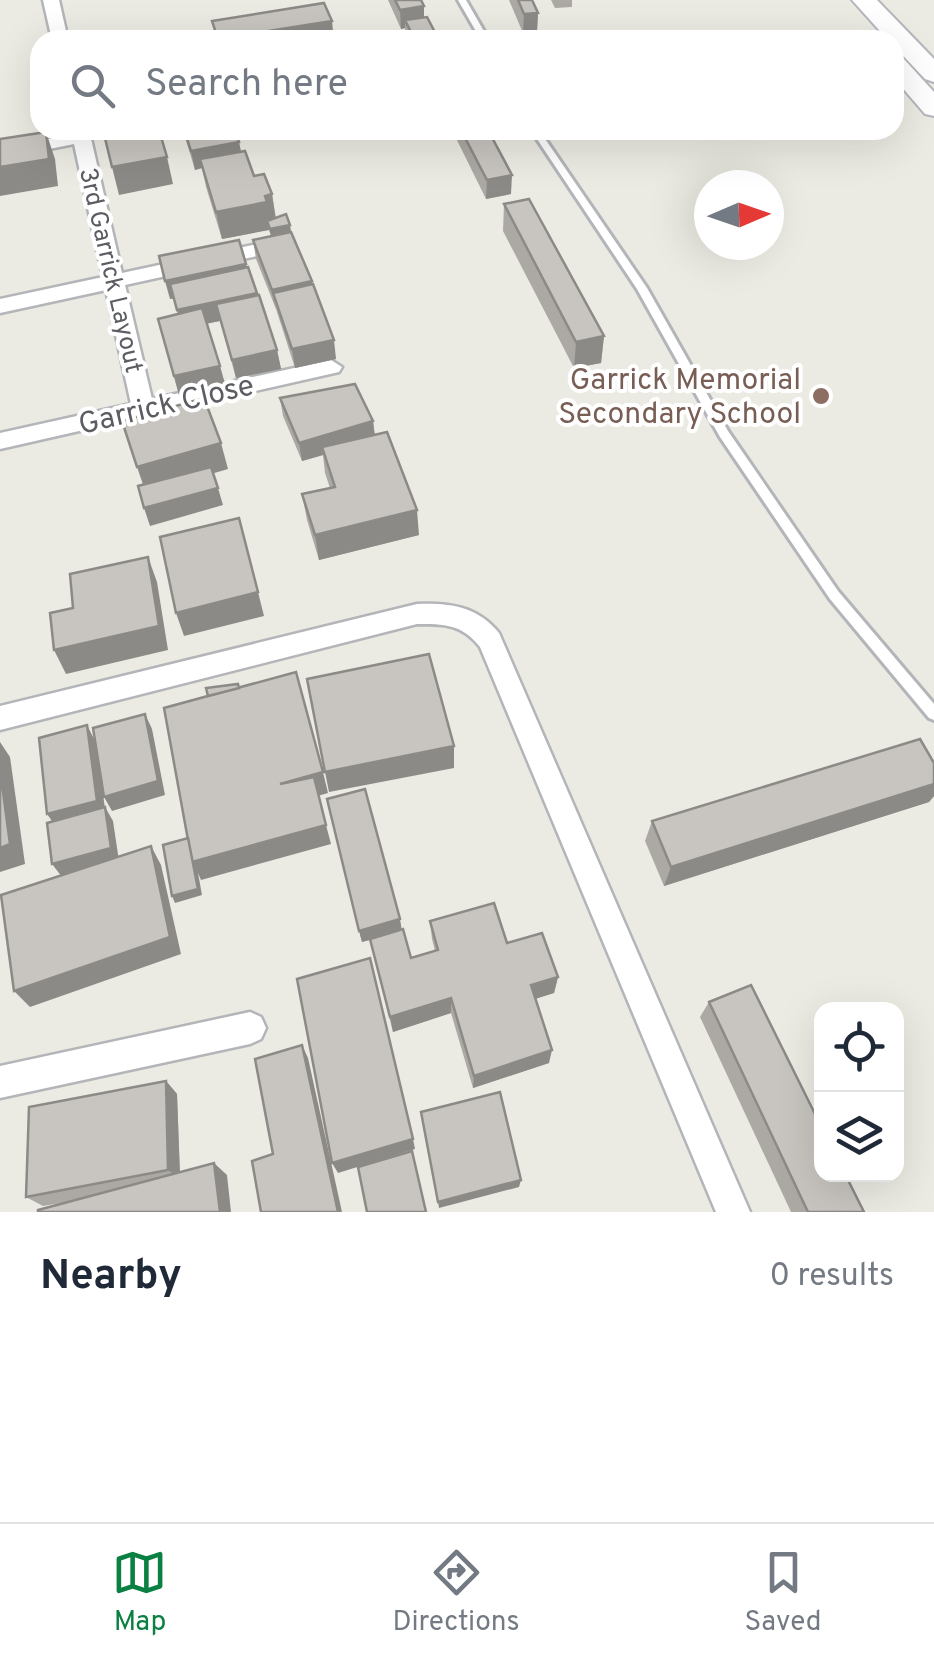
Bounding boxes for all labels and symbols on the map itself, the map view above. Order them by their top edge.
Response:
street label: 3rd Garrick Layout [70,165,148,376]
north arrow [694,170,784,260]
place label: Garrick Memorial Secondary School [558,363,801,434]
street label: Garrick Close [75,368,258,445]
marker: Garrick Memorial Secondary School [810,385,832,407]

